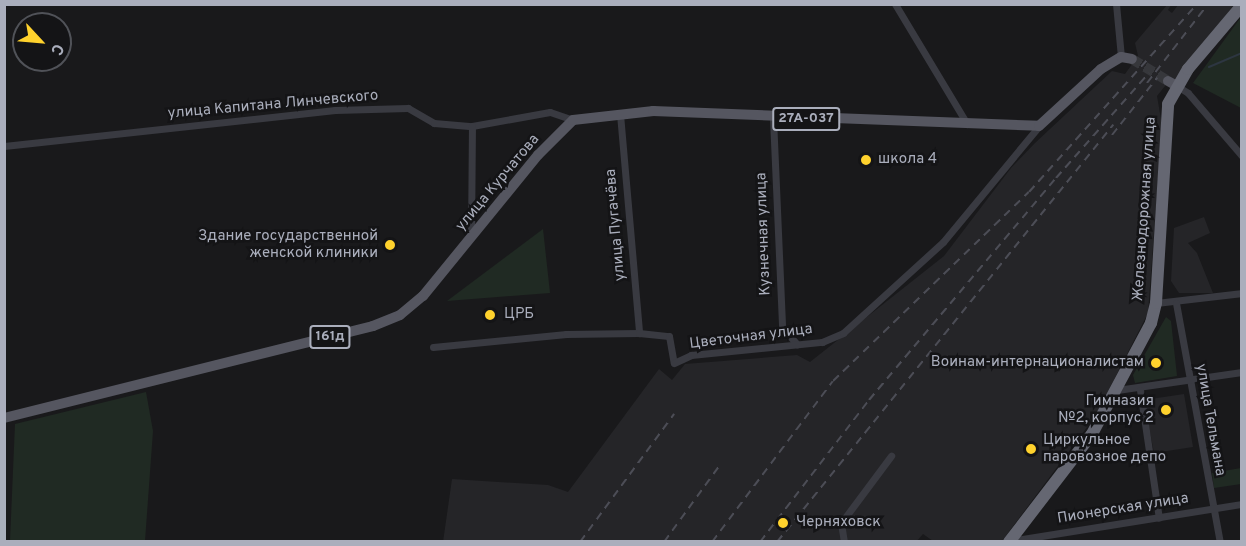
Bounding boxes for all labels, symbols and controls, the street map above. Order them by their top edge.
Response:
north arrow [12,12,72,72]
text: С [45,40,68,58]
street label: улица Капитана Линчевского [167,87,379,123]
road number: 27А-037 [772,108,840,130]
street label: Железнодорожная улица [1130,116,1160,302]
street label: улица Курчатова [452,131,544,235]
place label: школа 4 [878,151,937,169]
marker: школа 4 [859,153,873,167]
street label: улица Пугачёва [602,168,630,282]
street label: Кузнечная улица [753,172,775,296]
place label: Здание государственной женской клиники [198,227,378,262]
marker: Здание государственной женской клиники [383,238,397,252]
marker: ЦРБ [481,306,499,324]
place label: ЦРБ [504,306,534,324]
street label: Цветочная улица [689,321,813,353]
road number: 161д [309,326,351,348]
place label: Воинам-интернационалистам [931,354,1144,372]
marker: Воинам-интернационалистам [1149,356,1163,370]
street label: улица Тельмана [1191,362,1229,478]
place label: Гимназия №2, корпус 2 [1058,392,1154,427]
marker: Гимназия №2, корпус 2 [1159,403,1173,417]
place label: Циркульное паровозное депо [1043,431,1166,466]
marker: Циркульное паровозное депо [1024,442,1038,456]
street label: Пионерская улица [1056,490,1190,528]
marker: Черняховск [774,514,792,532]
place label: Черняховск [796,514,881,532]

